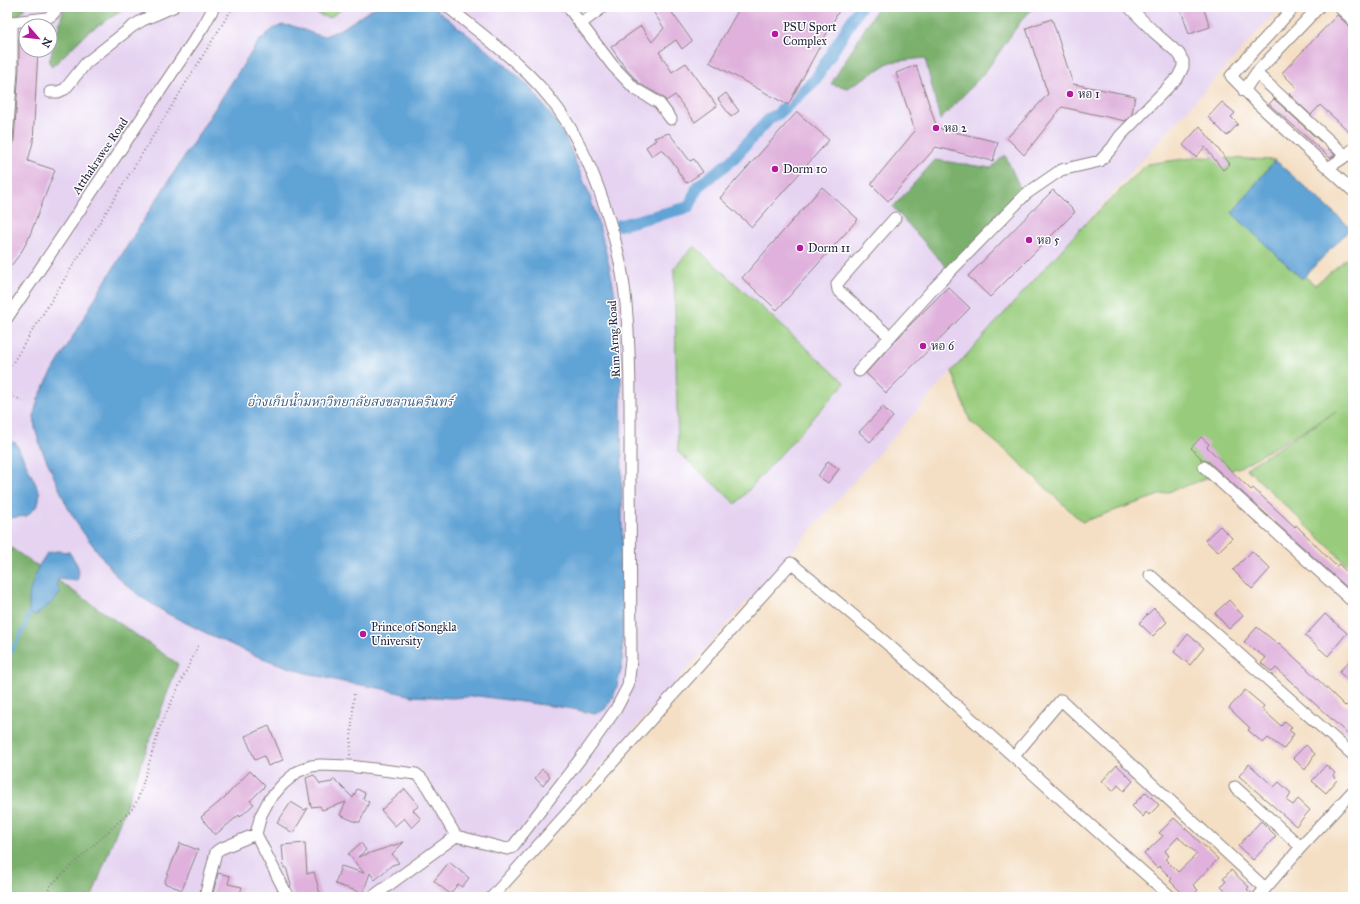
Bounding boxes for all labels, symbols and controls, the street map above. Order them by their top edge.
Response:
north arrow [18,18,58,58]
place label: PSU Sport Complex [783,20,837,48]
marker: PSU Sport Complex [770,29,780,39]
text: N [38,35,54,50]
place label: หอ 1 [1078,87,1100,101]
marker: หอ 1 [1065,89,1075,99]
street label: Atthakrawee Road [69,115,131,198]
place label: หอ 2 [944,121,967,135]
marker: หอ 2 [931,123,941,133]
place label: Dorm 10 [783,162,827,176]
marker: Dorm 10 [770,164,780,174]
place label: หอ 5 [1037,233,1060,247]
marker: หอ 5 [1024,235,1034,245]
place label: Dorm 11 [808,241,850,255]
marker: Dorm 11 [795,243,805,253]
street label: Rim Arng Road [605,300,624,378]
place label: หอ 6 [931,339,955,353]
marker: หอ 6 [918,341,928,351]
water label: อ่างเก็บน้ำมหาวิทยาลัยสงขลานครินทร์ [247,392,457,410]
place label: Prince of Songkla University [371,620,457,648]
marker: Prince of Songkla University [358,629,368,639]

